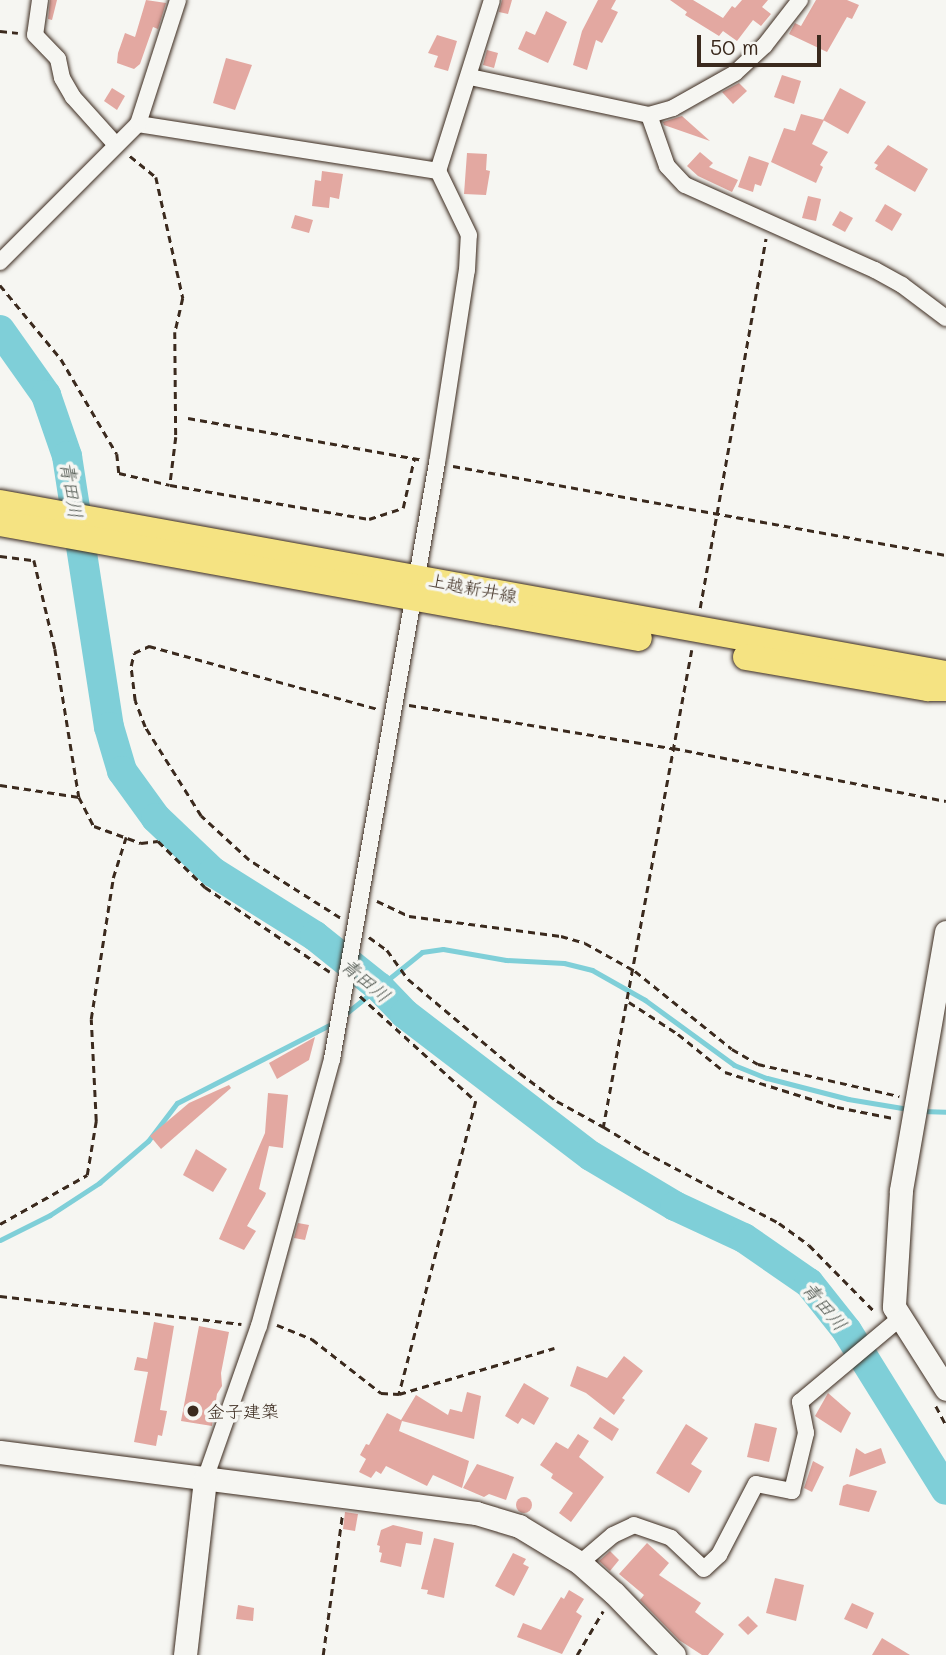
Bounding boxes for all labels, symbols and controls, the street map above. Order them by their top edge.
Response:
scale bar [701,21,825,65]
text: 50 m [710,33,759,60]
water label: 青田川 [56,460,88,520]
street label: 上越新井線 [427,569,519,607]
water label: 青田川 [337,953,395,1007]
water label: 青田川 [798,1277,852,1335]
place label: 金子建築 [207,1400,279,1422]
marker: 金子建築 [185,1403,201,1419]

